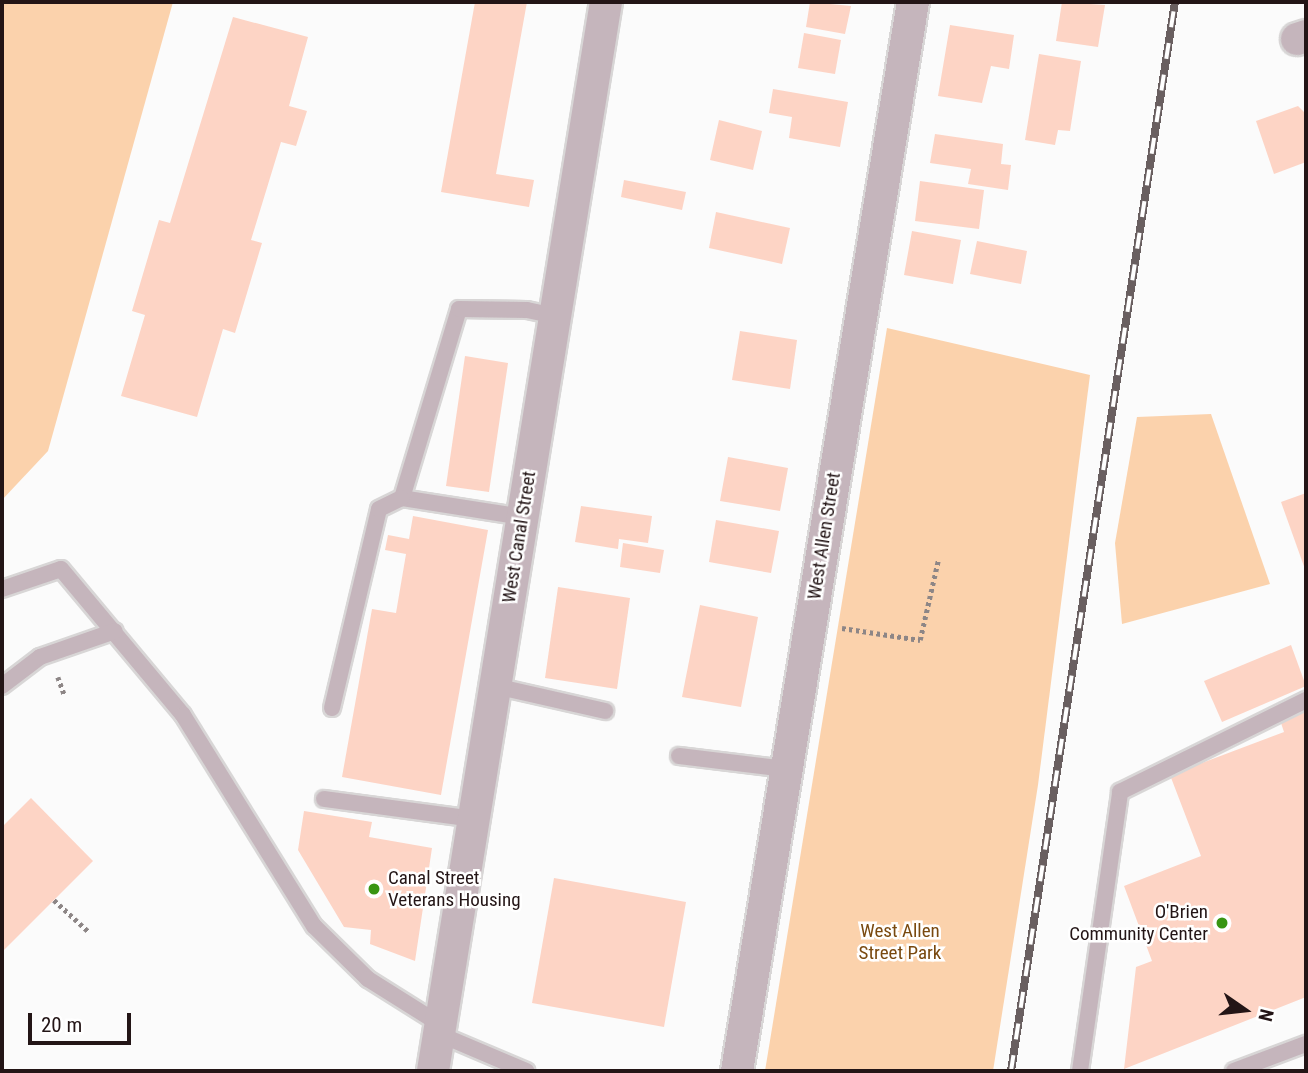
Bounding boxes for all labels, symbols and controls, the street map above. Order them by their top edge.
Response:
street label: West Canal Street [497,469,541,605]
street label: West Allen Street [803,471,845,601]
place label: Canal Street Veterans Housing [388,867,521,911]
marker: Canal Street Veterans Housing [366,881,382,897]
place label: O'Brien Community Center [1069,901,1208,945]
marker: O'Brien Community Center [1214,915,1230,931]
park label: West Allen Street Park [859,920,941,964]
north arrow [1210,975,1280,1045]
scale bar [32,1000,135,1044]
text: N [1253,1007,1278,1024]
text: 20 m [41,1013,82,1037]

